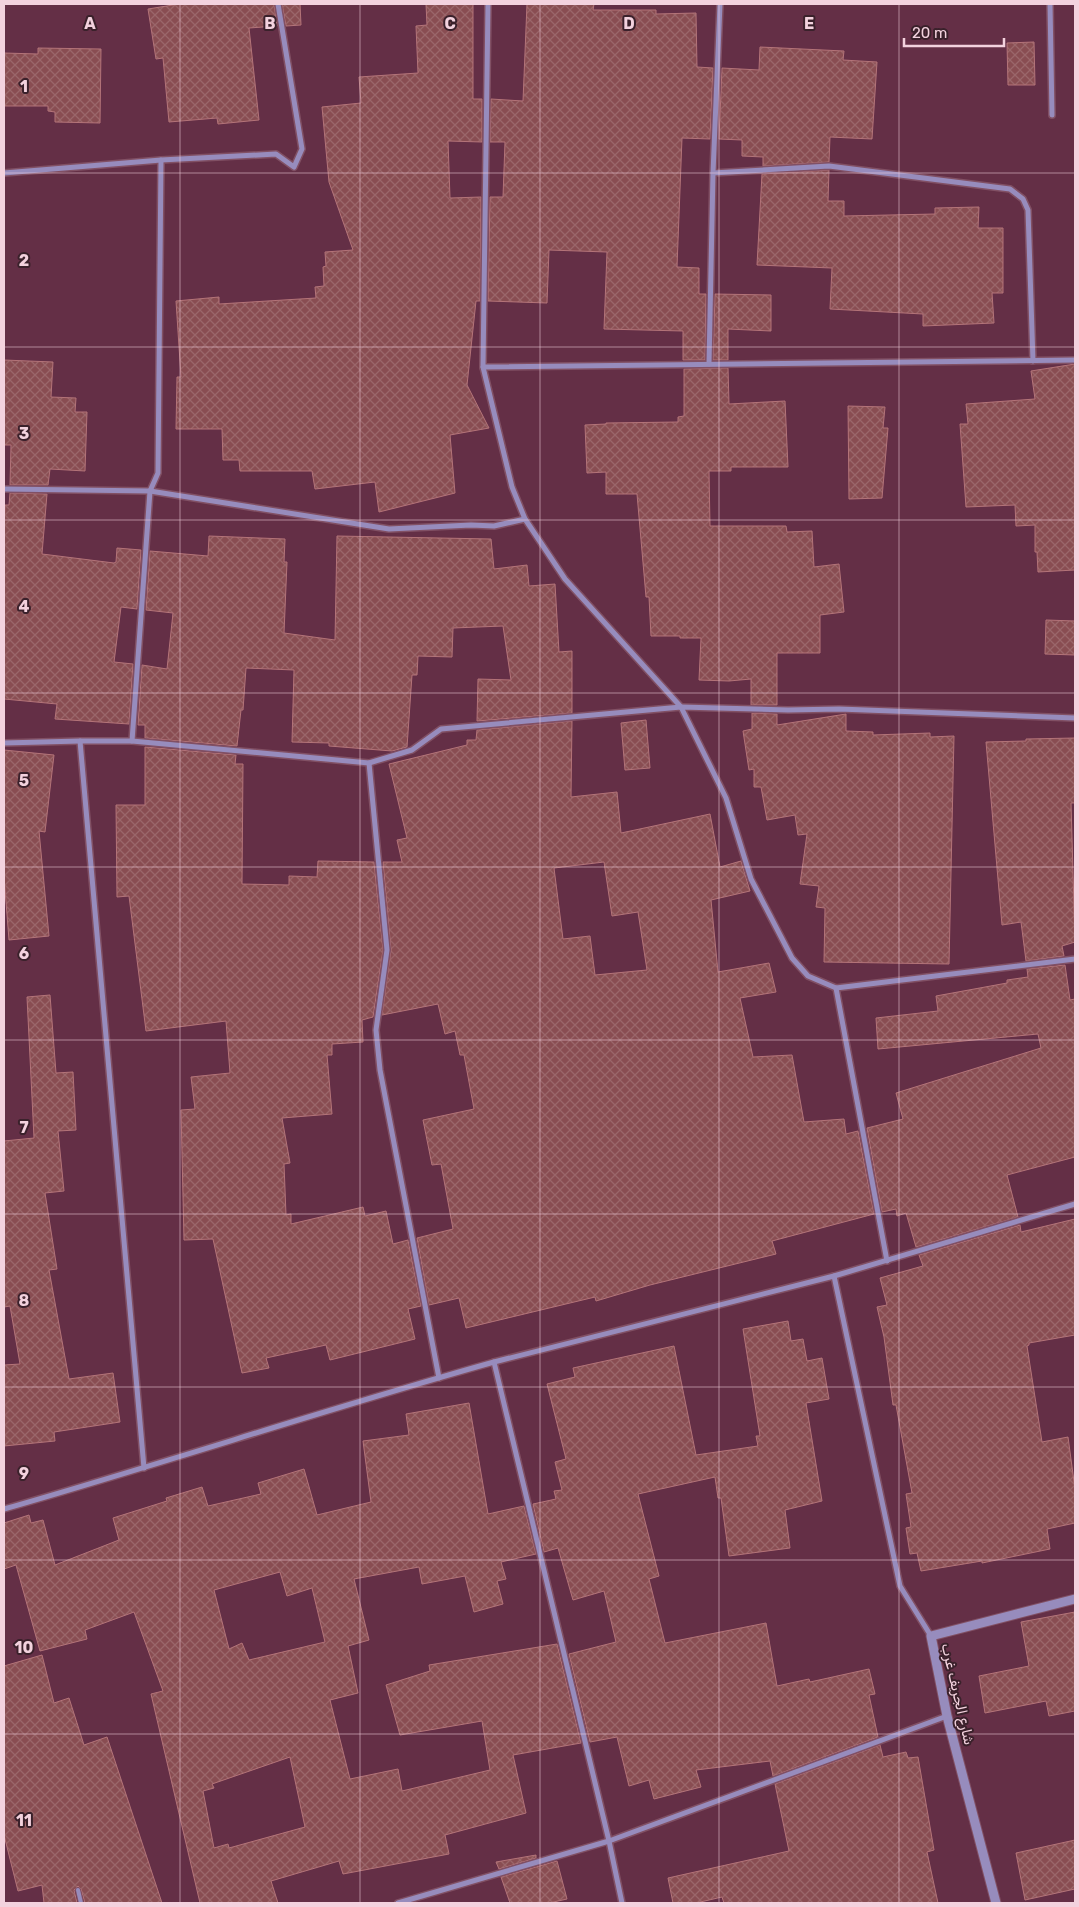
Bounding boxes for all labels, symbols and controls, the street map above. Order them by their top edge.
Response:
text: A [84,14,96,33]
text: B [264,14,276,33]
text: C [444,14,456,33]
text: D [623,14,635,33]
text: E [804,14,814,33]
scale bar [904,15,1004,47]
text: 20 m [912,24,947,42]
text: 1 [20,77,28,96]
text: 2 [19,251,29,270]
text: 3 [19,424,29,443]
text: 4 [19,597,30,616]
text: 5 [19,771,29,790]
text: 6 [19,944,29,963]
text: 7 [19,1118,29,1137]
text: 8 [19,1291,30,1310]
text: 9 [19,1464,29,1483]
text: 10 [15,1638,34,1657]
street label: شارع الجريف غرب [936,1642,977,1747]
text: 11 [16,1811,32,1830]

